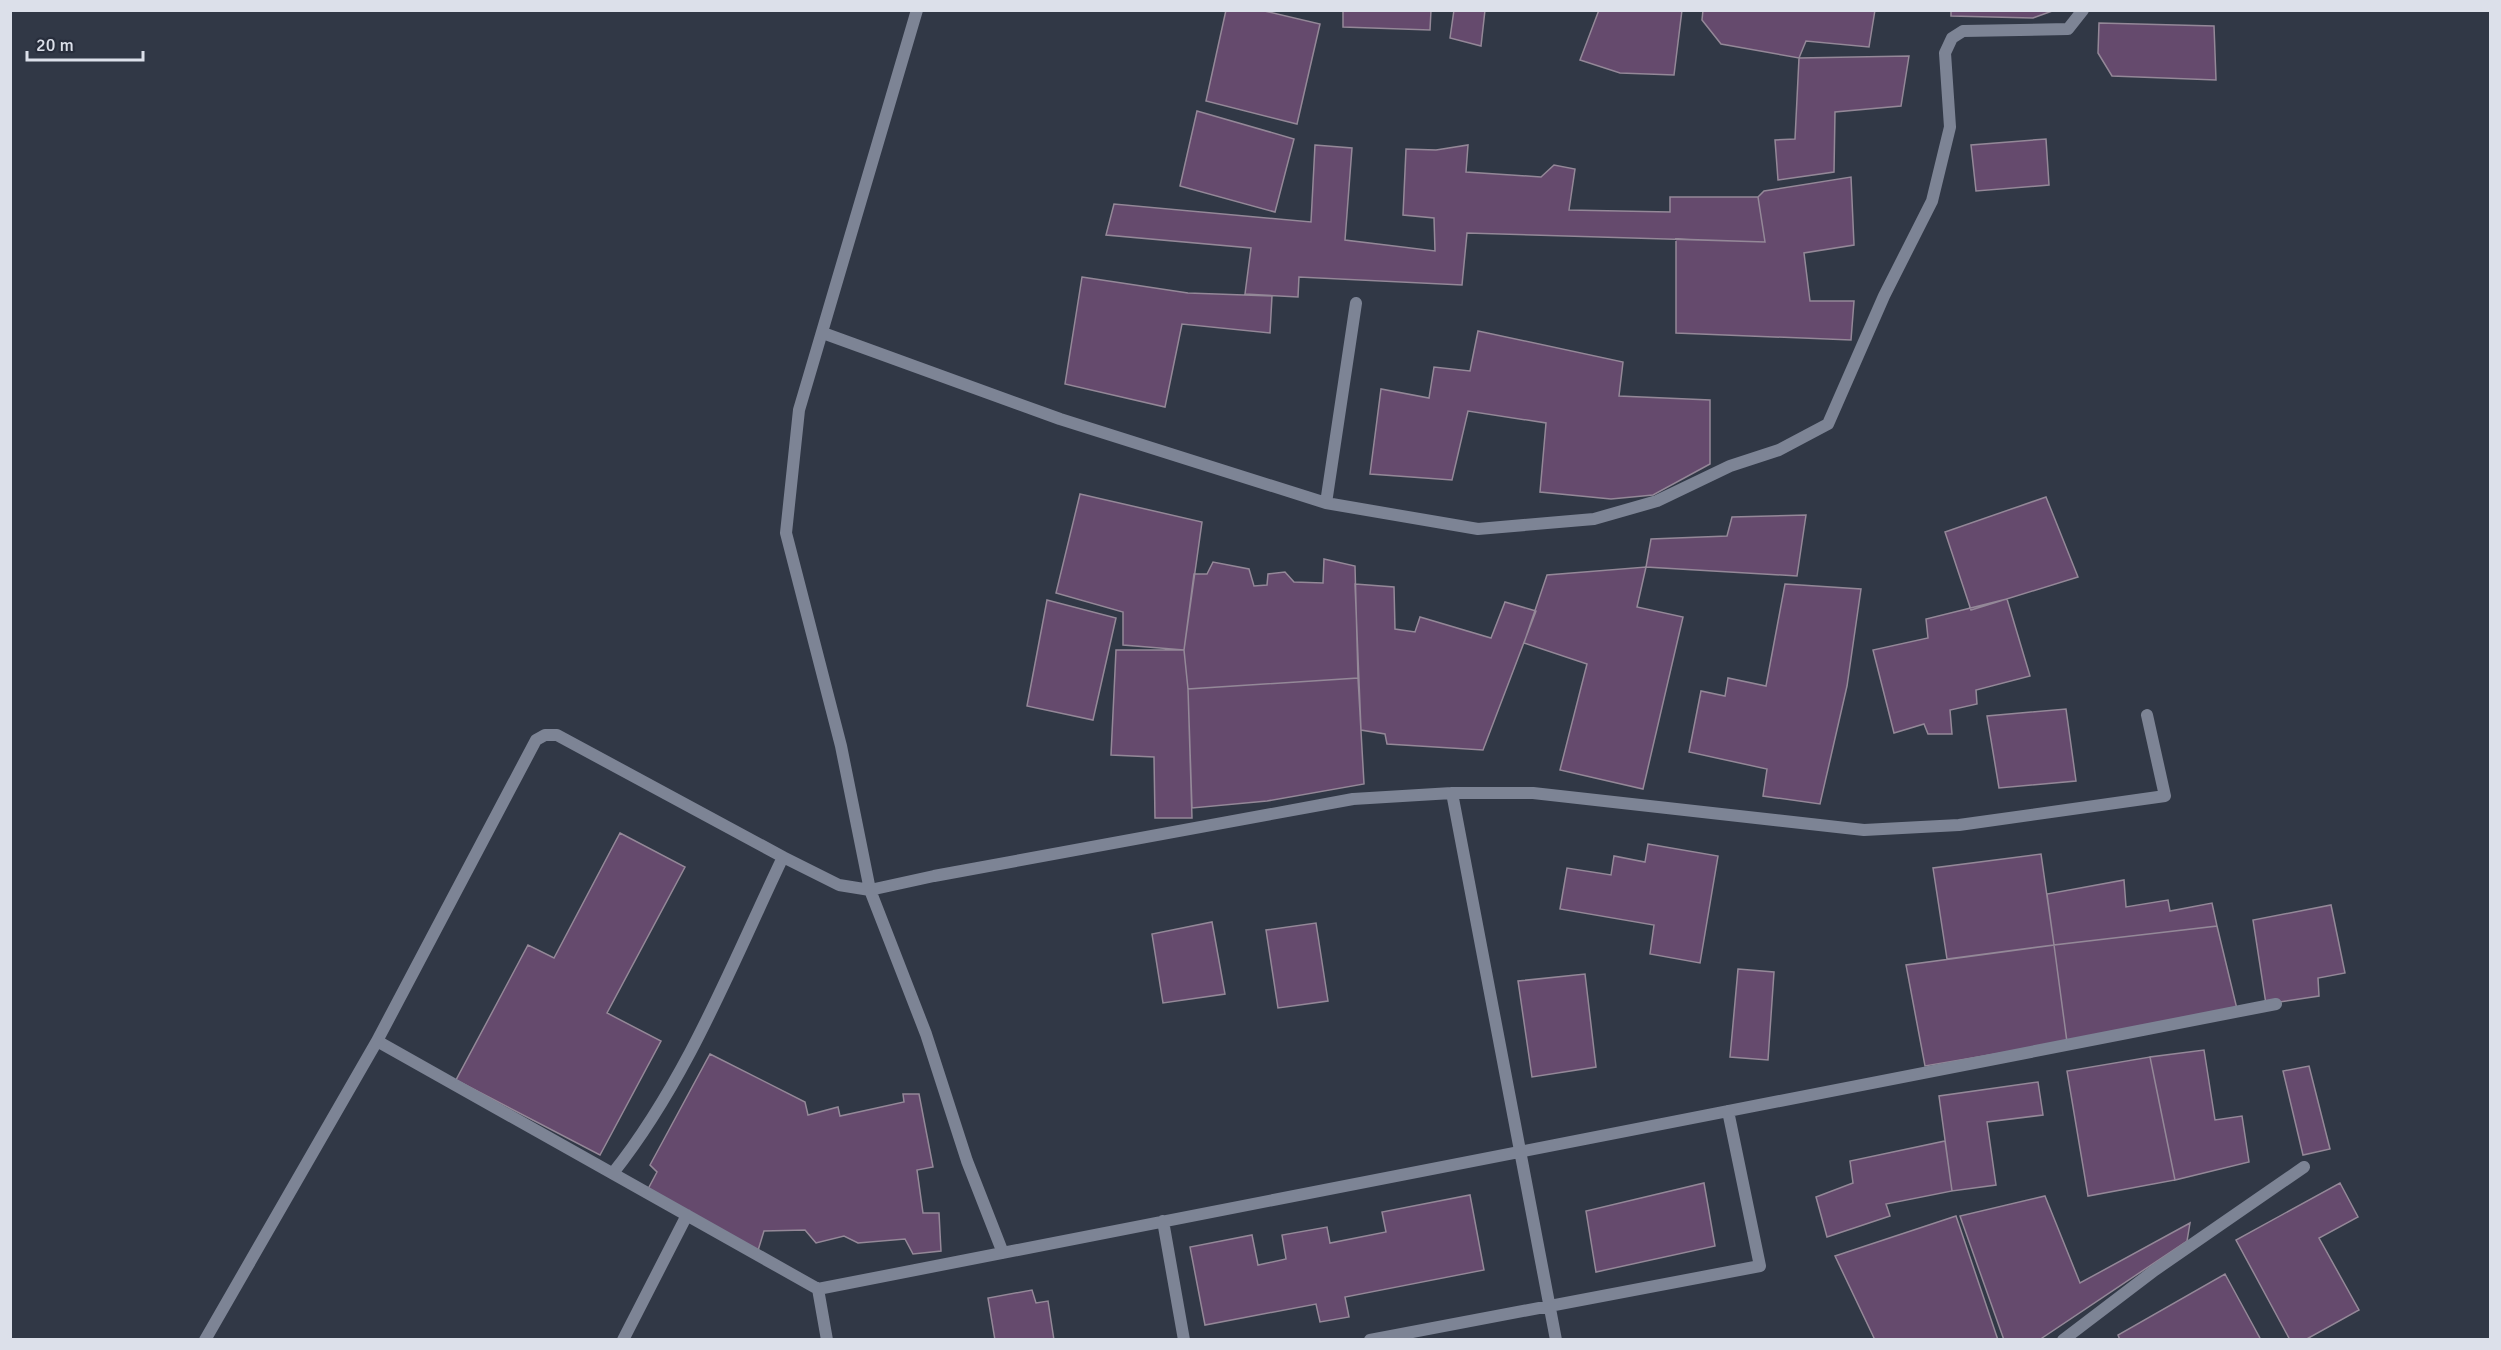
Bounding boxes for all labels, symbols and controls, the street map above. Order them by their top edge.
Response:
scale bar [27,24,142,62]
text: 20 m [36,34,74,56]

